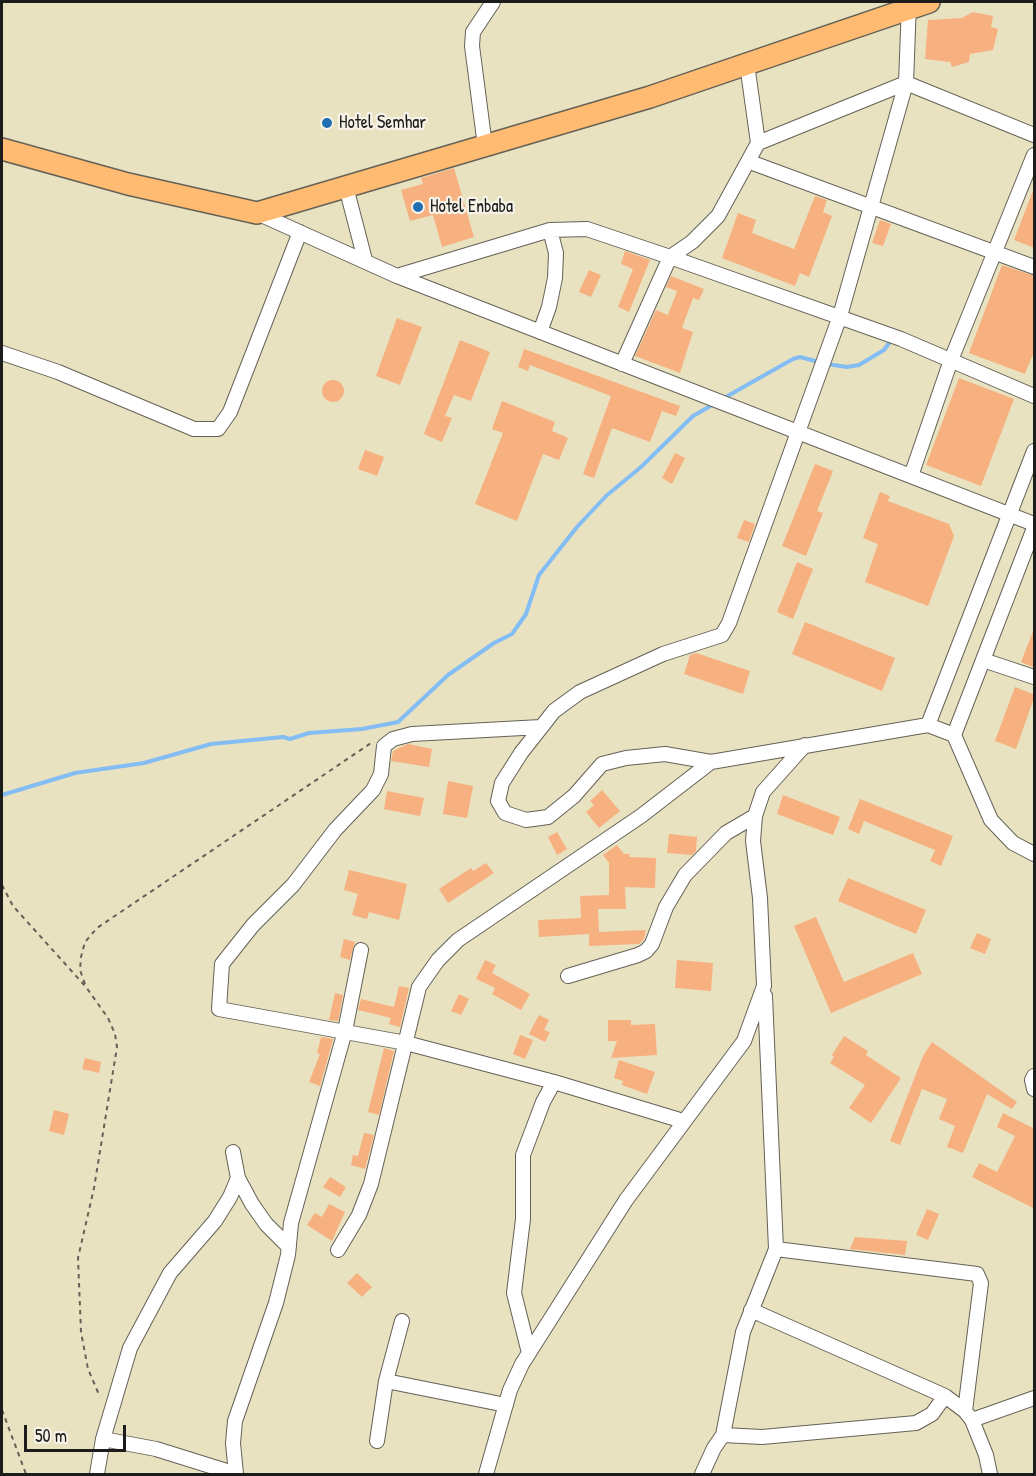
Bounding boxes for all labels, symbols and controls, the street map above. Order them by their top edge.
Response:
place label: Hotel Semhar [339,112,426,134]
marker: Hotel Semhar [320,116,334,130]
place label: Hotel Enbaba [430,196,513,218]
marker: Hotel Enbaba [411,200,425,214]
scale bar [27,1413,129,1451]
text: 50 m [35,1423,67,1448]

